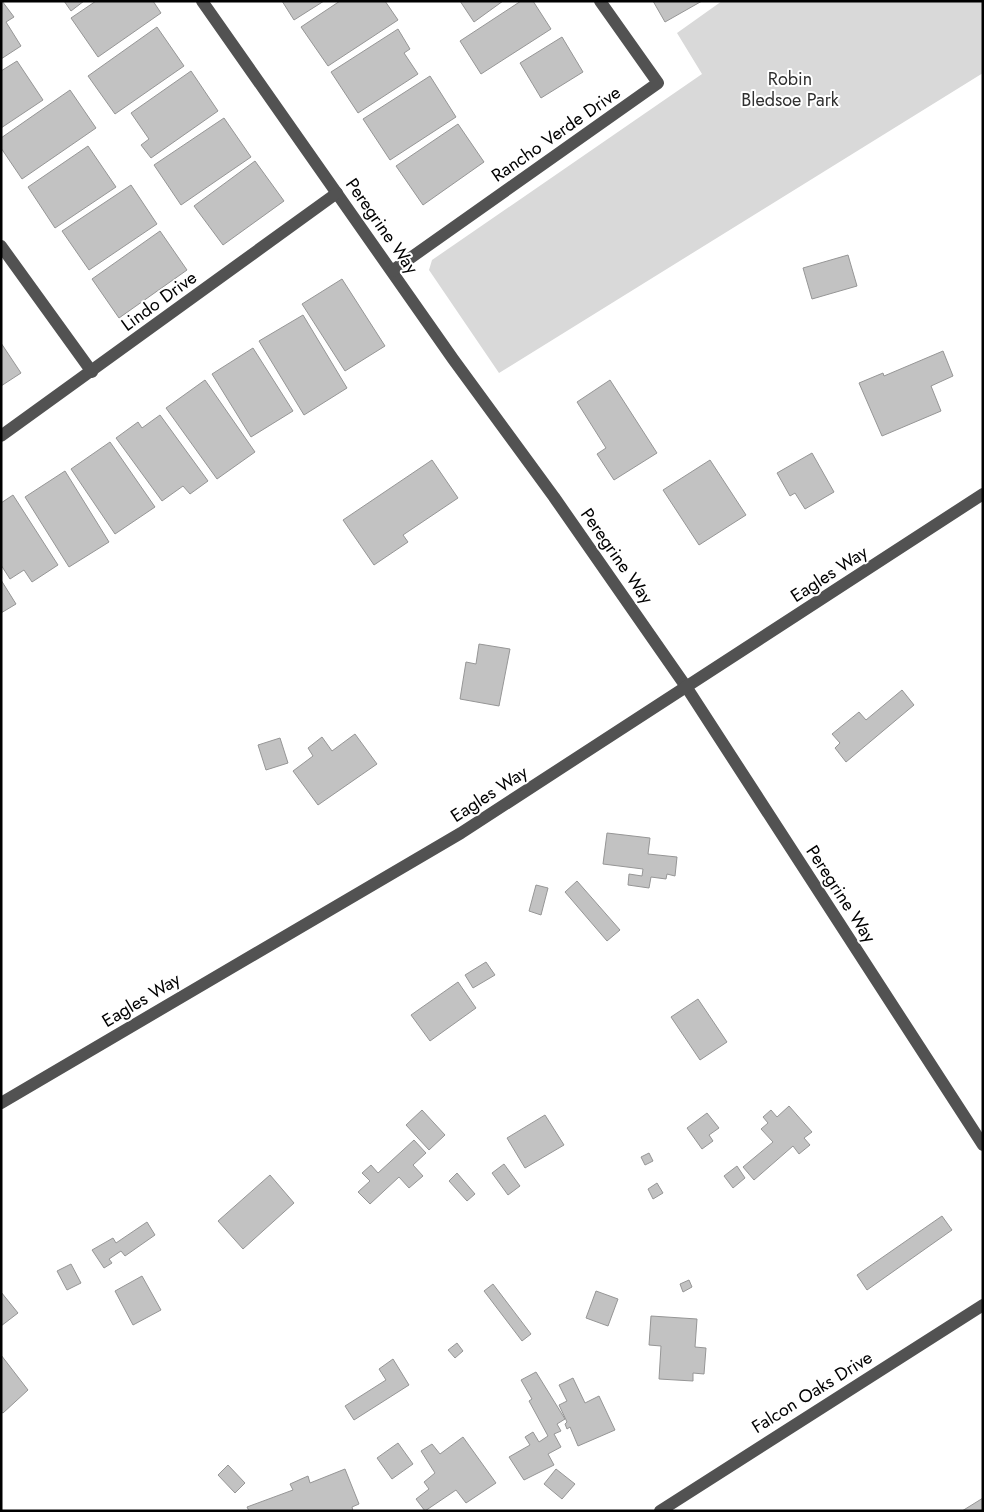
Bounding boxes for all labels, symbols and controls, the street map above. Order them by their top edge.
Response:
park label: Robin Bledsoe Park [741,66,839,113]
street label: Rancho Verde Drive [486,80,626,188]
street label: Peregrine Way [339,173,425,279]
street label: Lindo Drive [116,265,202,337]
street label: Peregrine Way [574,503,660,609]
street label: Eagles Way [785,539,873,609]
street label: Eagles Way [445,759,533,829]
street label: Peregrine Way [800,840,882,948]
street label: Eagles Way [97,966,185,1034]
street label: Falcon Oaks Drive [747,1344,877,1440]

